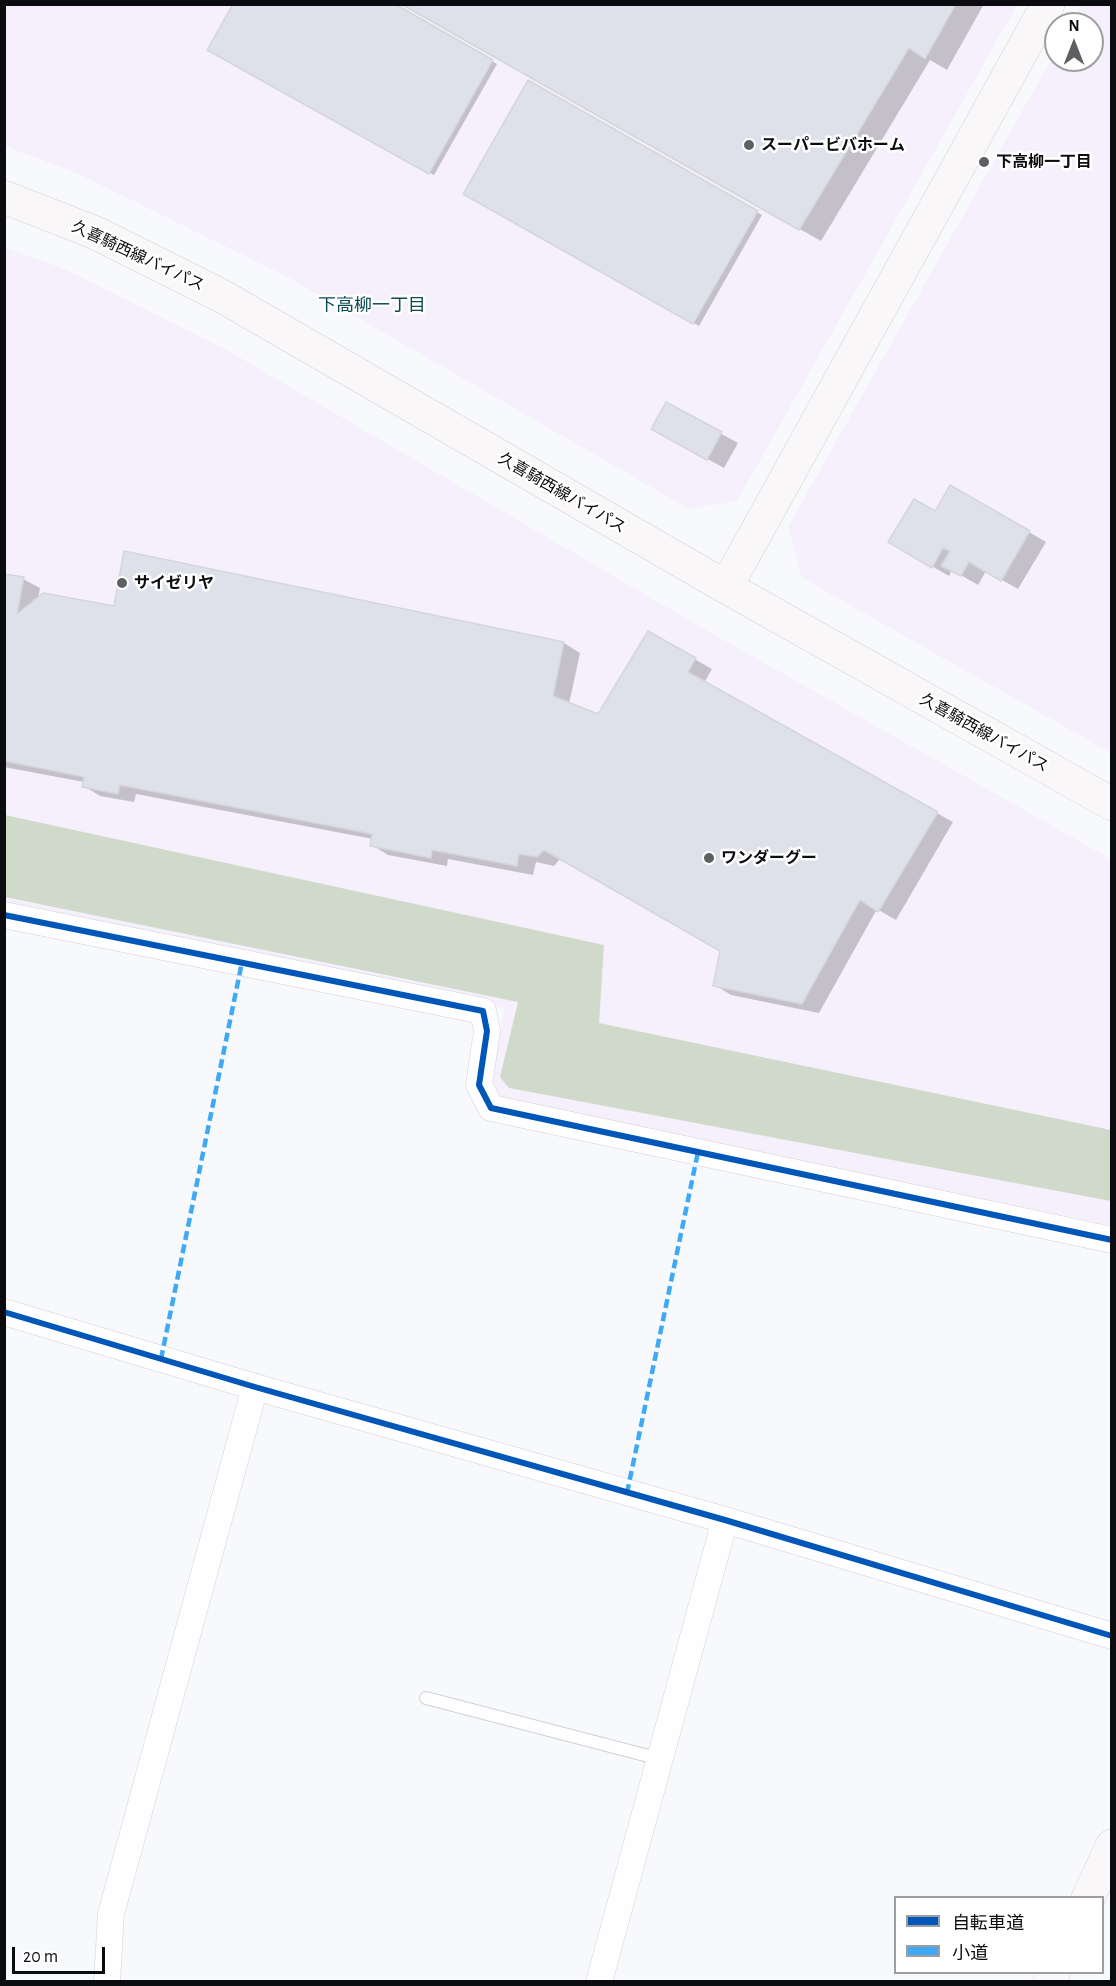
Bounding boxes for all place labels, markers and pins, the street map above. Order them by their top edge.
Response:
place label: スーパービバホーム [761,135,905,155]
marker: スーパービバホーム [742,138,756,152]
place label: 下高柳一丁目 [996,152,1092,172]
marker: 下高柳一丁目 [977,155,991,169]
place label: サイゼリヤ [134,573,214,593]
marker: サイゼリヤ [115,576,129,590]
place label: ワンダーグー [721,848,817,868]
marker: ワンダーグー [702,851,716,865]

